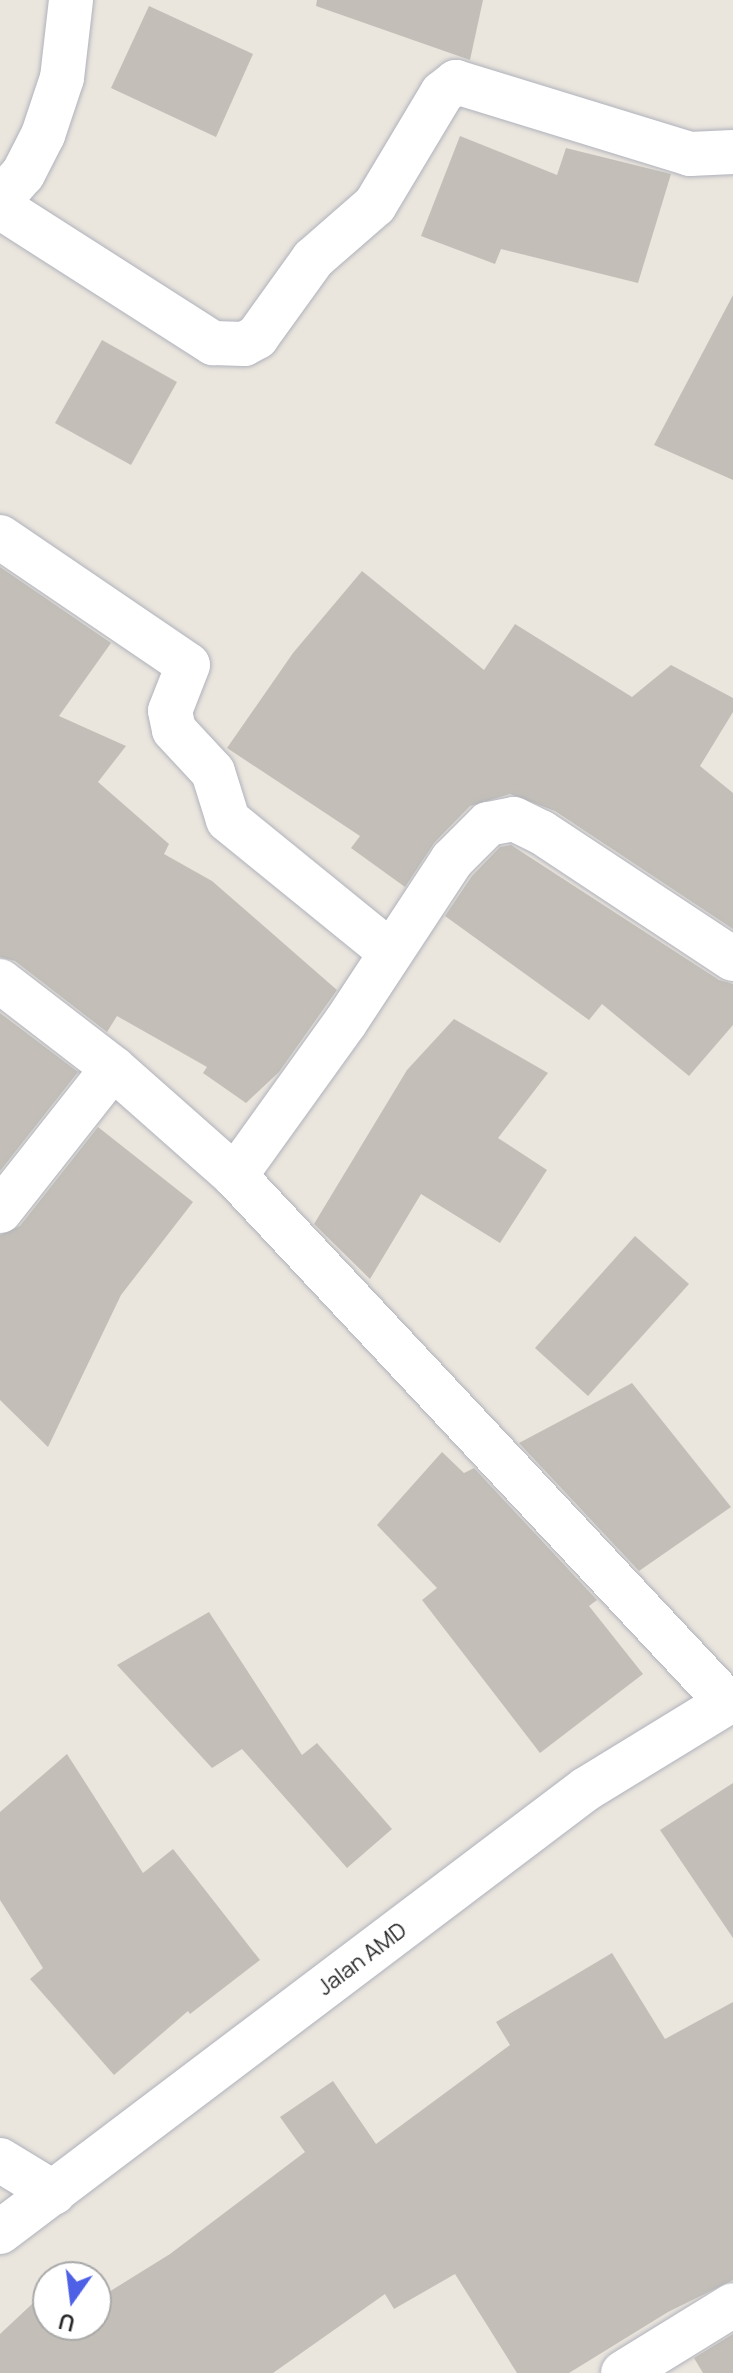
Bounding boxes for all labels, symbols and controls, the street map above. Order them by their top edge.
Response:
street label: Jalan AMD [312,1917,412,2001]
north arrow [32,2261,112,2341]
text: U [55,2306,78,2339]

